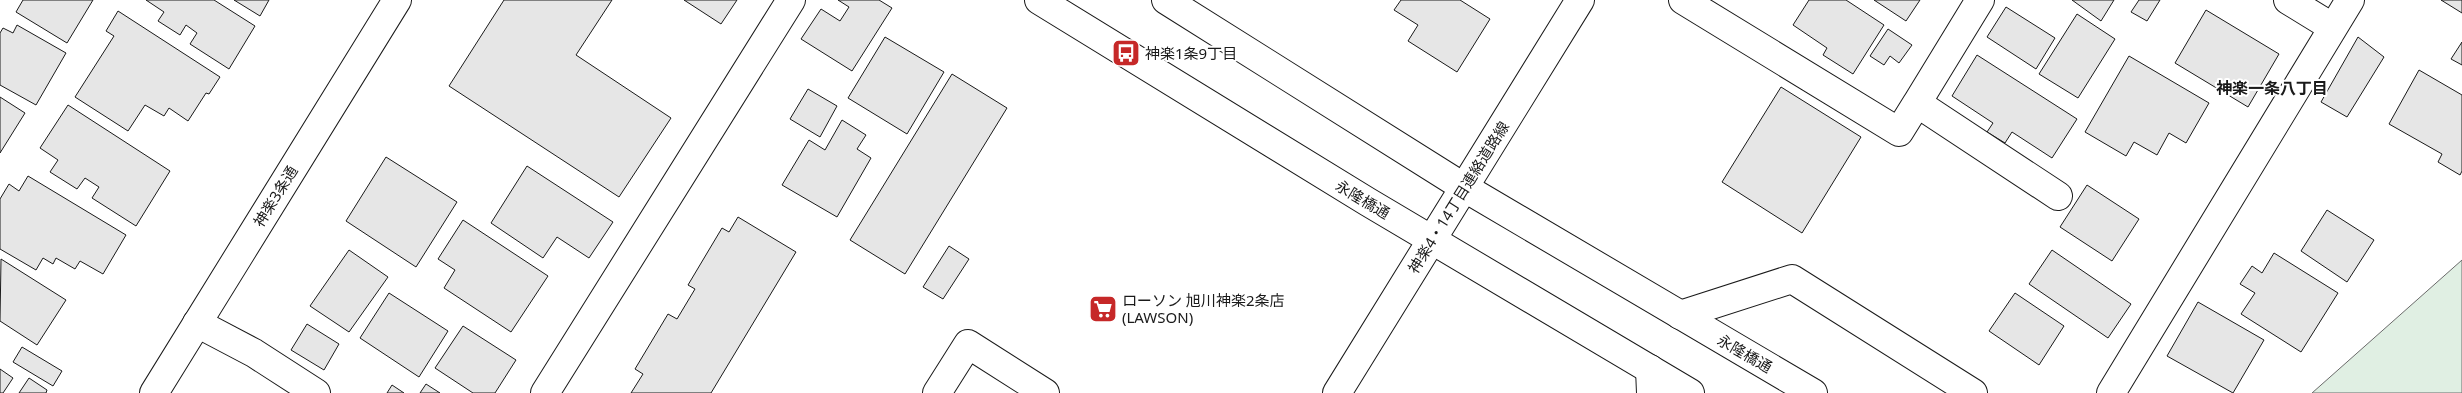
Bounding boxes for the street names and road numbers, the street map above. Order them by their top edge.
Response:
street label: 神楽4・14丁目連絡道路線 [1403,117,1513,277]
street label: 神楽3条通 [248,162,302,230]
street label: 永隆橋通 [1332,175,1394,223]
street label: 永隆橋通 [1714,329,1776,377]

